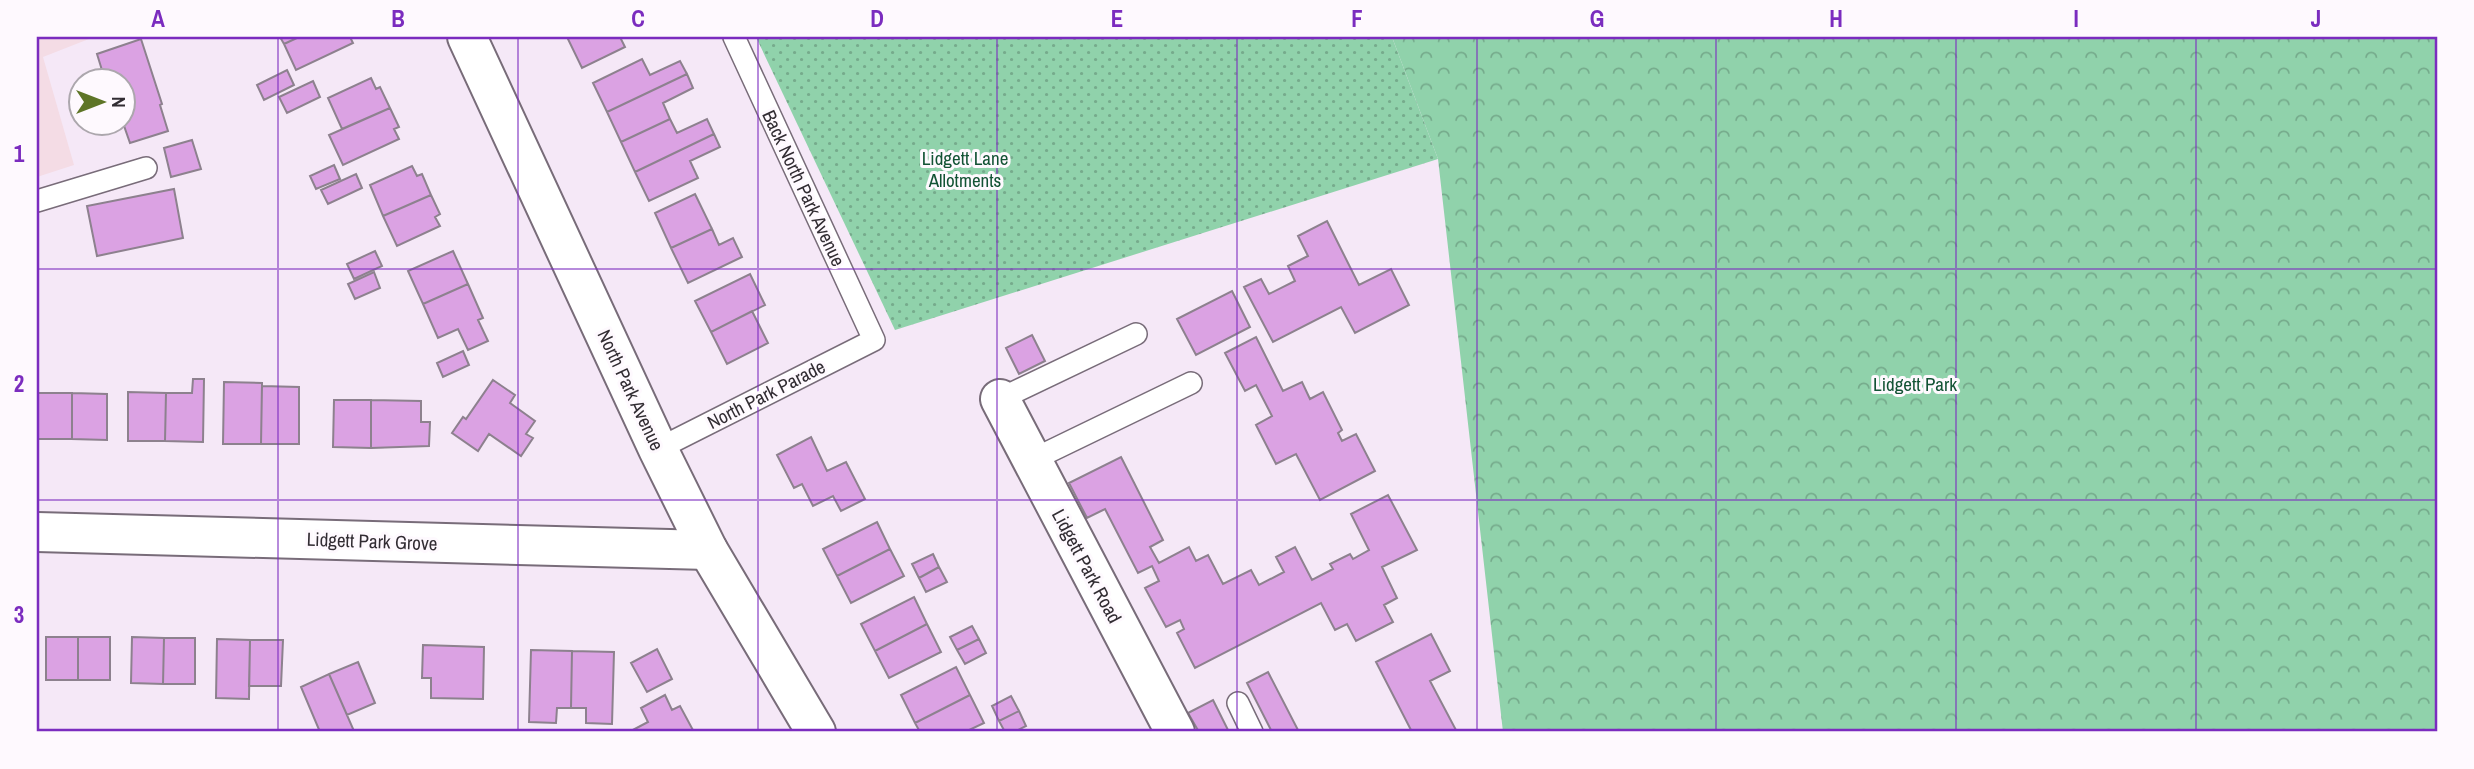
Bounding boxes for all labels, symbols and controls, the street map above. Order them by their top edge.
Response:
text: A [151,3,165,34]
text: B [391,3,405,34]
text: C [631,3,645,34]
text: D [870,3,884,34]
text: E [1111,3,1123,34]
text: F [1351,3,1363,34]
text: G [1590,3,1604,34]
text: H [1829,3,1843,34]
text: I [2073,3,2079,34]
text: J [2311,3,2321,34]
north arrow [66,66,136,136]
text: N [106,96,132,108]
street label: Back North Park Avenue [756,106,852,270]
text: 1 [14,138,25,169]
park label: Lidgett Lane Allotments [922,145,1008,193]
street label: North Park Avenue [592,325,670,455]
street label: North Park Parade [703,353,829,435]
text: 2 [14,368,24,399]
park label: Lidgett Park [1873,371,1957,397]
street label: Lidgett Park Road [1046,504,1128,628]
street label: Lidgett Park Grove [306,526,438,556]
text: 3 [14,599,24,630]

